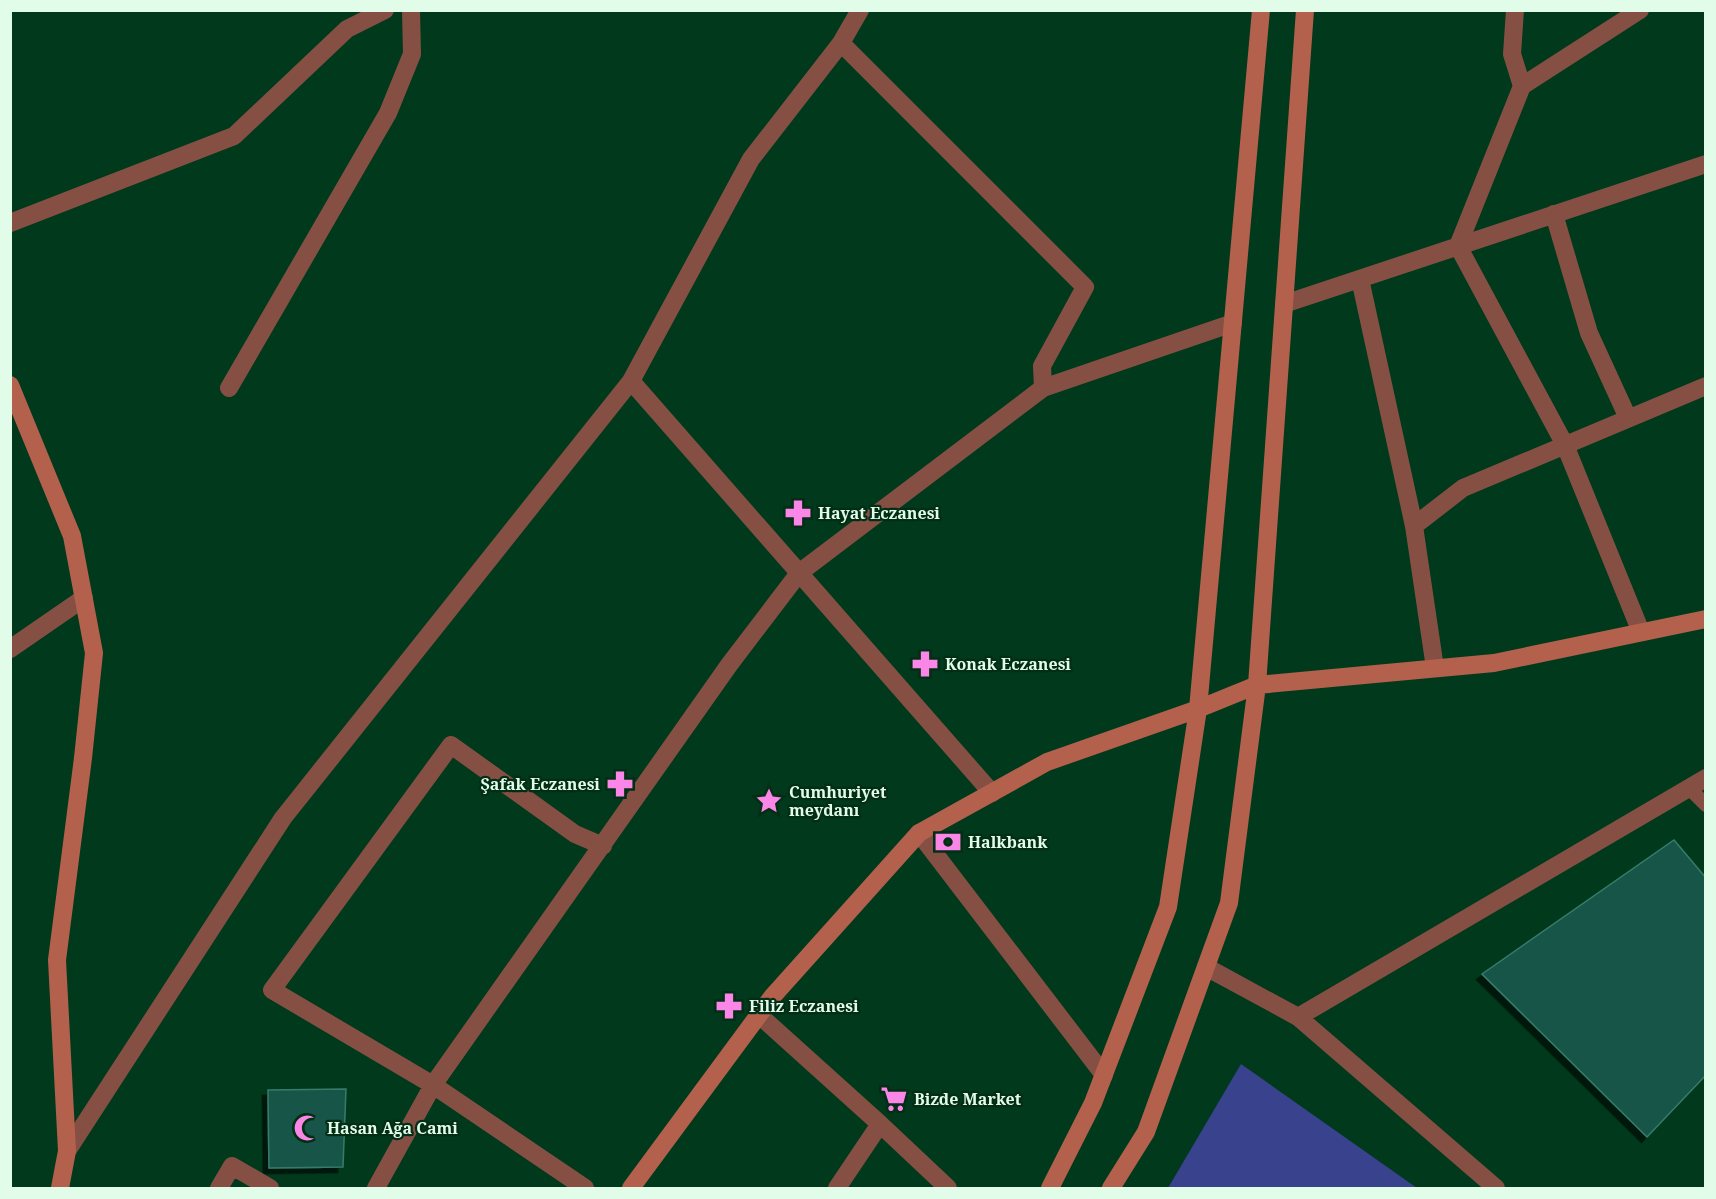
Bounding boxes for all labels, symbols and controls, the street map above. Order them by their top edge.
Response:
pharmacy icon: Hayat Eczanesi [783,498,813,528]
place label: Hayat Eczanesi [818,502,940,524]
pharmacy icon: Konak Eczanesi [910,649,940,679]
place label: Konak Eczanesi [945,653,1071,675]
pharmacy icon: Şafak Eczanesi [605,769,635,799]
place label: Şafak Eczanesi [481,773,600,795]
place label: Cumhuriyet meydanı [789,781,887,821]
place icon: Cumhuriyet meydanı [754,786,784,816]
bank icon: Halkbank [933,827,963,857]
place label: Halkbank [968,831,1048,853]
pharmacy icon: Filiz Eczanesi [714,991,744,1021]
place label: Filiz Eczanesi [749,995,859,1017]
supermarket icon: Bizde Market [879,1084,909,1114]
place label: Bizde Market [914,1088,1022,1110]
mosque icon: Hasan Ağa Cami [292,1113,322,1143]
place label: Hasan Ağa Cami [327,1117,458,1139]

